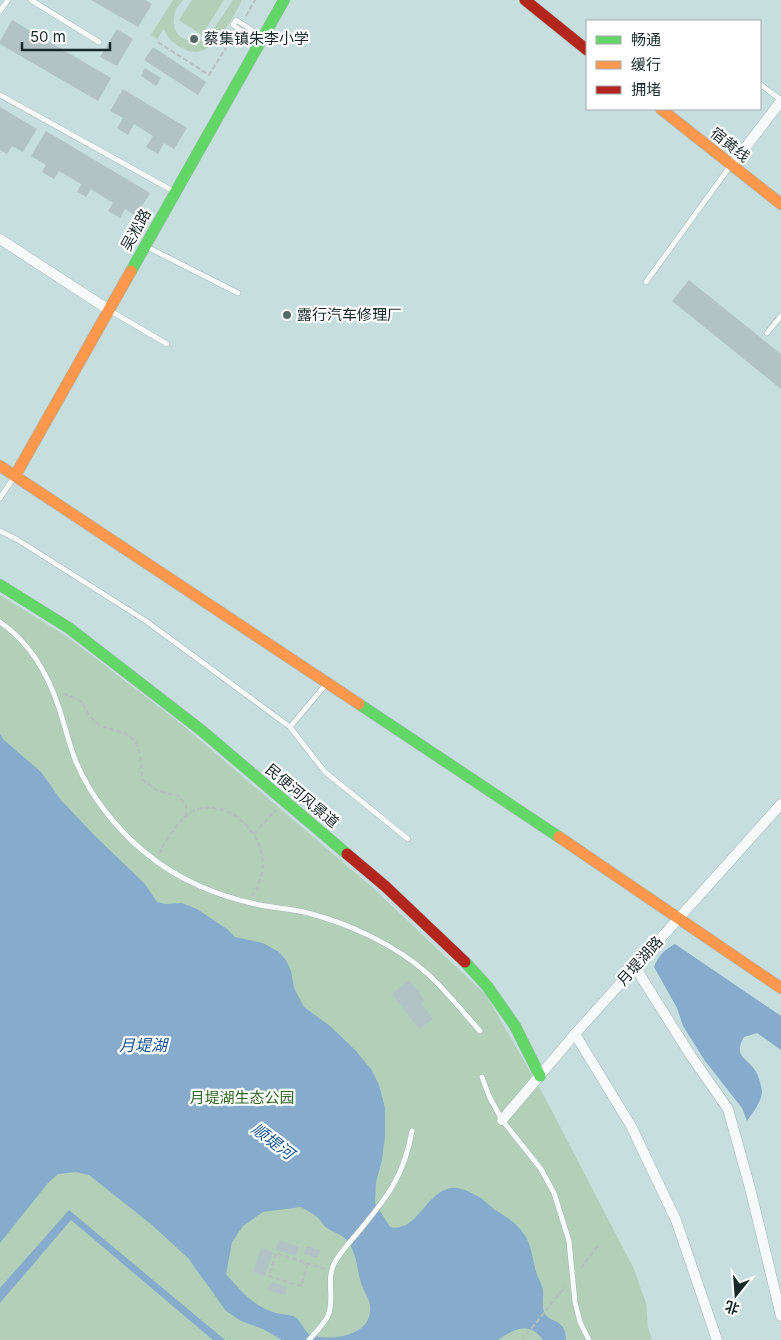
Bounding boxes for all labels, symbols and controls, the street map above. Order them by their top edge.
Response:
scale bar [22,20,110,52]
legend [586,20,761,110]
text: 50 m [30,27,66,46]
place label: 蔡集镇朱李小学 [204,29,309,48]
text: 畅通 [631,30,661,49]
marker: 蔡集镇朱李小学 [188,33,200,45]
text: 缓行 [631,55,661,74]
text: 拥堵 [631,80,661,99]
street label: 宿黄线 [707,123,754,166]
street label: 吴淞路 [116,205,155,254]
place label: 露行汽车修理厂 [297,305,402,324]
marker: 露行汽车修理厂 [281,309,293,321]
street label: 民便河风景道 [262,759,343,832]
street label: 月堤湖路 [612,932,667,989]
water label: 月堤湖 [119,1035,170,1055]
park label: 月堤湖生态公园 [189,1088,295,1107]
water label: 顺堤河 [248,1119,301,1165]
north arrow [711,1270,761,1320]
text: 北 [723,1298,741,1318]

